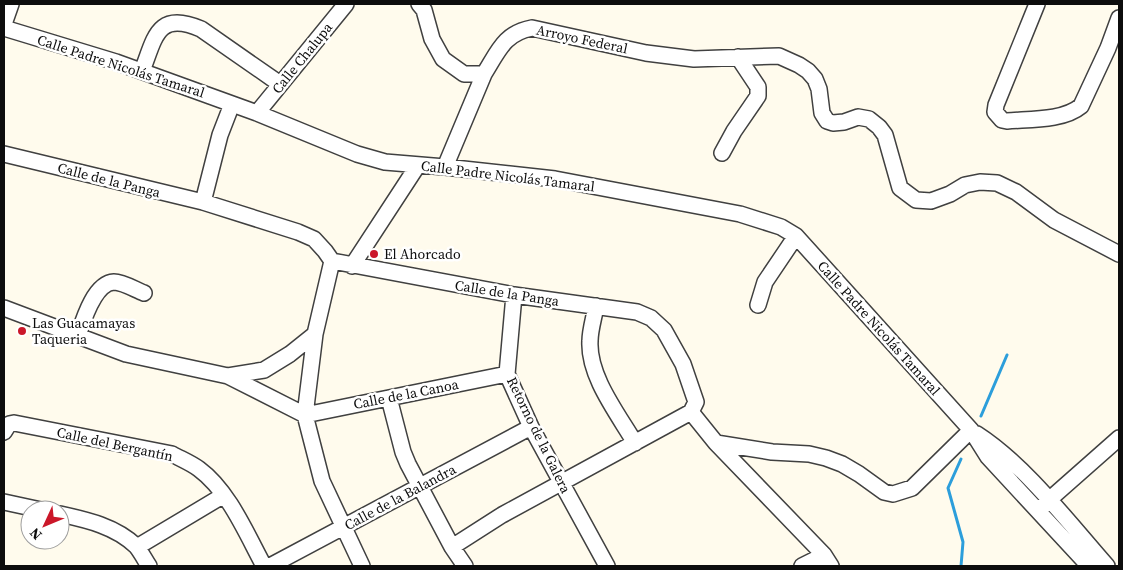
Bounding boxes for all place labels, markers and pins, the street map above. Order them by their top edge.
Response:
place label: El Ahorcado [384,244,461,264]
marker: El Ahorcado [368,248,380,260]
place label: Las Guacamayas Taqueria [32,313,135,349]
marker: Las Guacamayas Taqueria [16,325,28,337]

